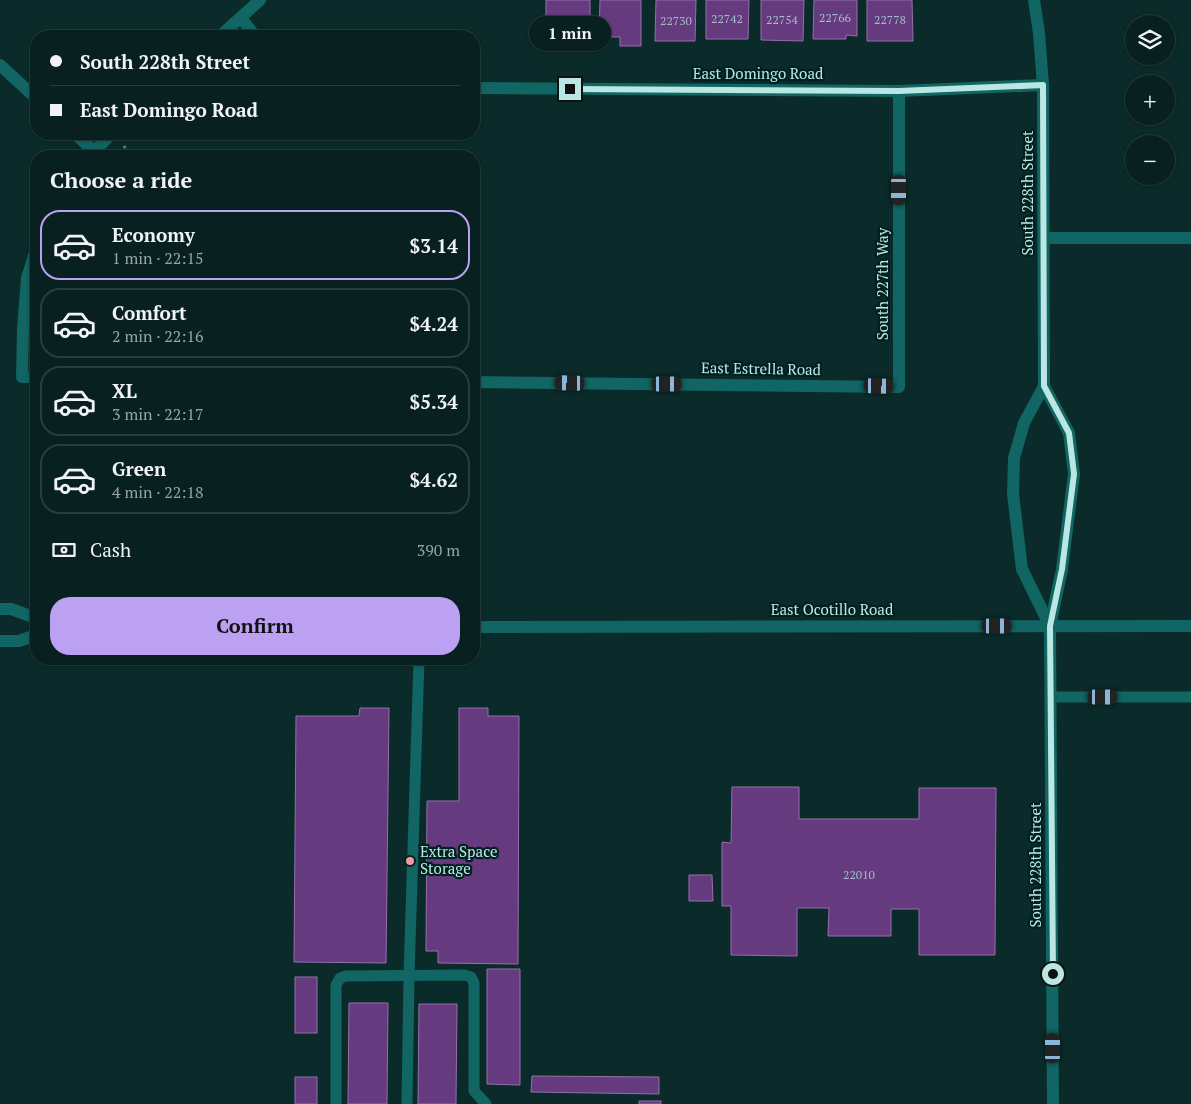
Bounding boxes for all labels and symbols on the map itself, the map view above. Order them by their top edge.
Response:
house number: 22766 [819,10,852,25]
house number: 22742 [711,11,743,26]
house number: 22754 [766,12,799,27]
house number: 22778 [874,12,906,27]
house number: 22730 [660,13,692,28]
callout: 1 min [529,17,611,52]
street label: East Domingo Road [693,63,823,83]
route end [559,78,581,100]
street label: South 228th Street [1017,130,1037,255]
car [891,175,906,205]
street label: South 227th Way [872,227,892,340]
street label: East Estrella Road [701,357,821,379]
car [554,375,585,391]
car [652,377,682,392]
car [863,378,894,394]
street label: East Ocotillo Road [771,599,893,619]
car [982,619,1012,634]
car [1088,690,1118,705]
street label: South 228th Street [1025,802,1045,927]
place label: Extra Space Storage [420,841,497,878]
marker: Extra Space Storage [404,855,416,867]
house number: 22010 [843,867,875,882]
route start [1042,963,1064,985]
car [1045,1033,1060,1063]

